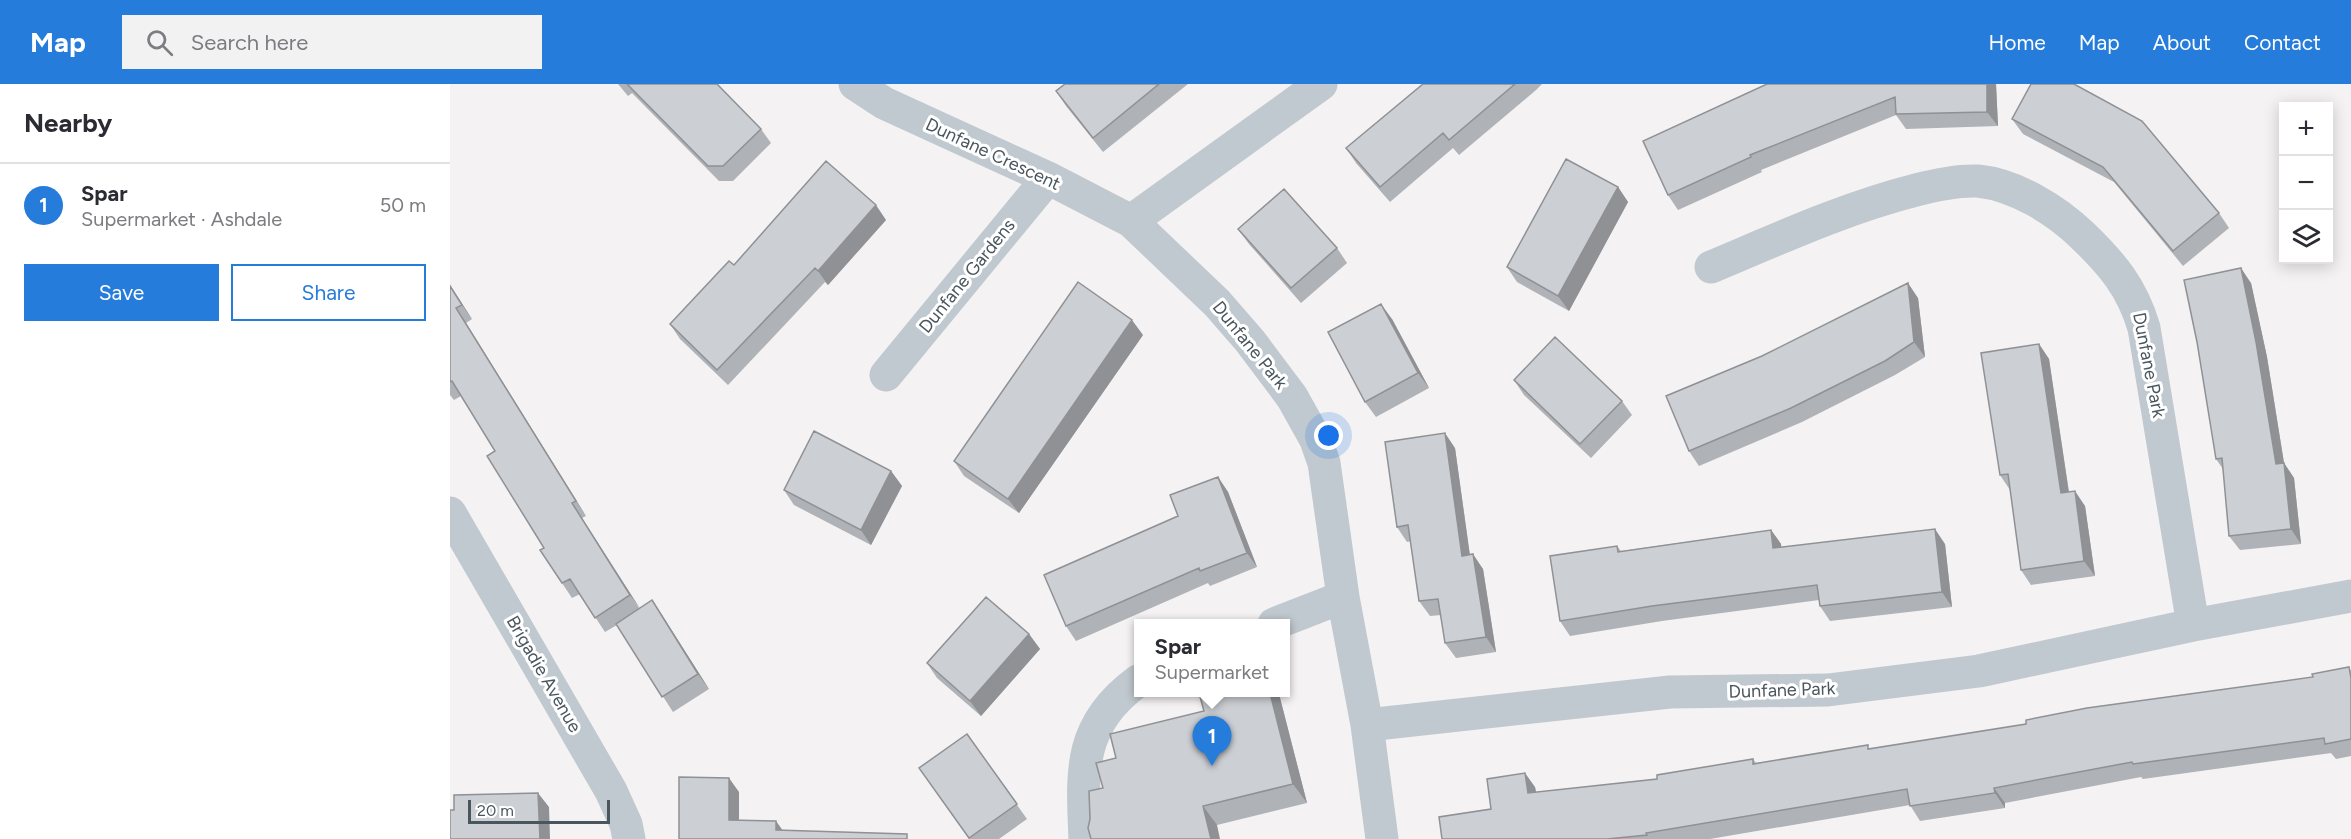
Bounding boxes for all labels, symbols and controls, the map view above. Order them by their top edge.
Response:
search box [122,15,542,69]
text: Map [30,25,86,59]
icon: search [143,26,176,59]
text: Search here [191,29,308,56]
text: Home [1989,30,2046,55]
text: Map [2079,30,2120,55]
text: About [2153,30,2211,55]
text: Contact [2244,30,2321,55]
map controls [2279,102,2333,264]
button: + [2279,102,2333,156]
text: Nearby [24,107,112,139]
street label: Dunfane Crescent [922,113,1064,195]
button: − [2279,156,2333,210]
text: Spar [81,180,128,207]
text: 1 [39,193,48,217]
text: 50 m [380,193,426,217]
text: Supermarket · Ashdale [81,207,282,231]
button: layers [2279,210,2333,264]
street label: Dunfane Gardens [914,215,1020,337]
button: Save [24,264,219,321]
button: Share [231,264,426,321]
street label: Dunfane Park [1208,297,1292,394]
street label: Dunfane Park [2128,310,2170,420]
your location [1314,421,1343,450]
street label: Brigadie Avenue [502,612,586,736]
popup [1134,619,1290,697]
text: Spar [1155,633,1201,660]
text: Supermarket [1155,660,1269,684]
street label: Dunfane Park [1728,677,1836,703]
pin: 1 [1192,716,1232,766]
scale bar [468,797,610,824]
text: 20 m [477,801,514,820]

